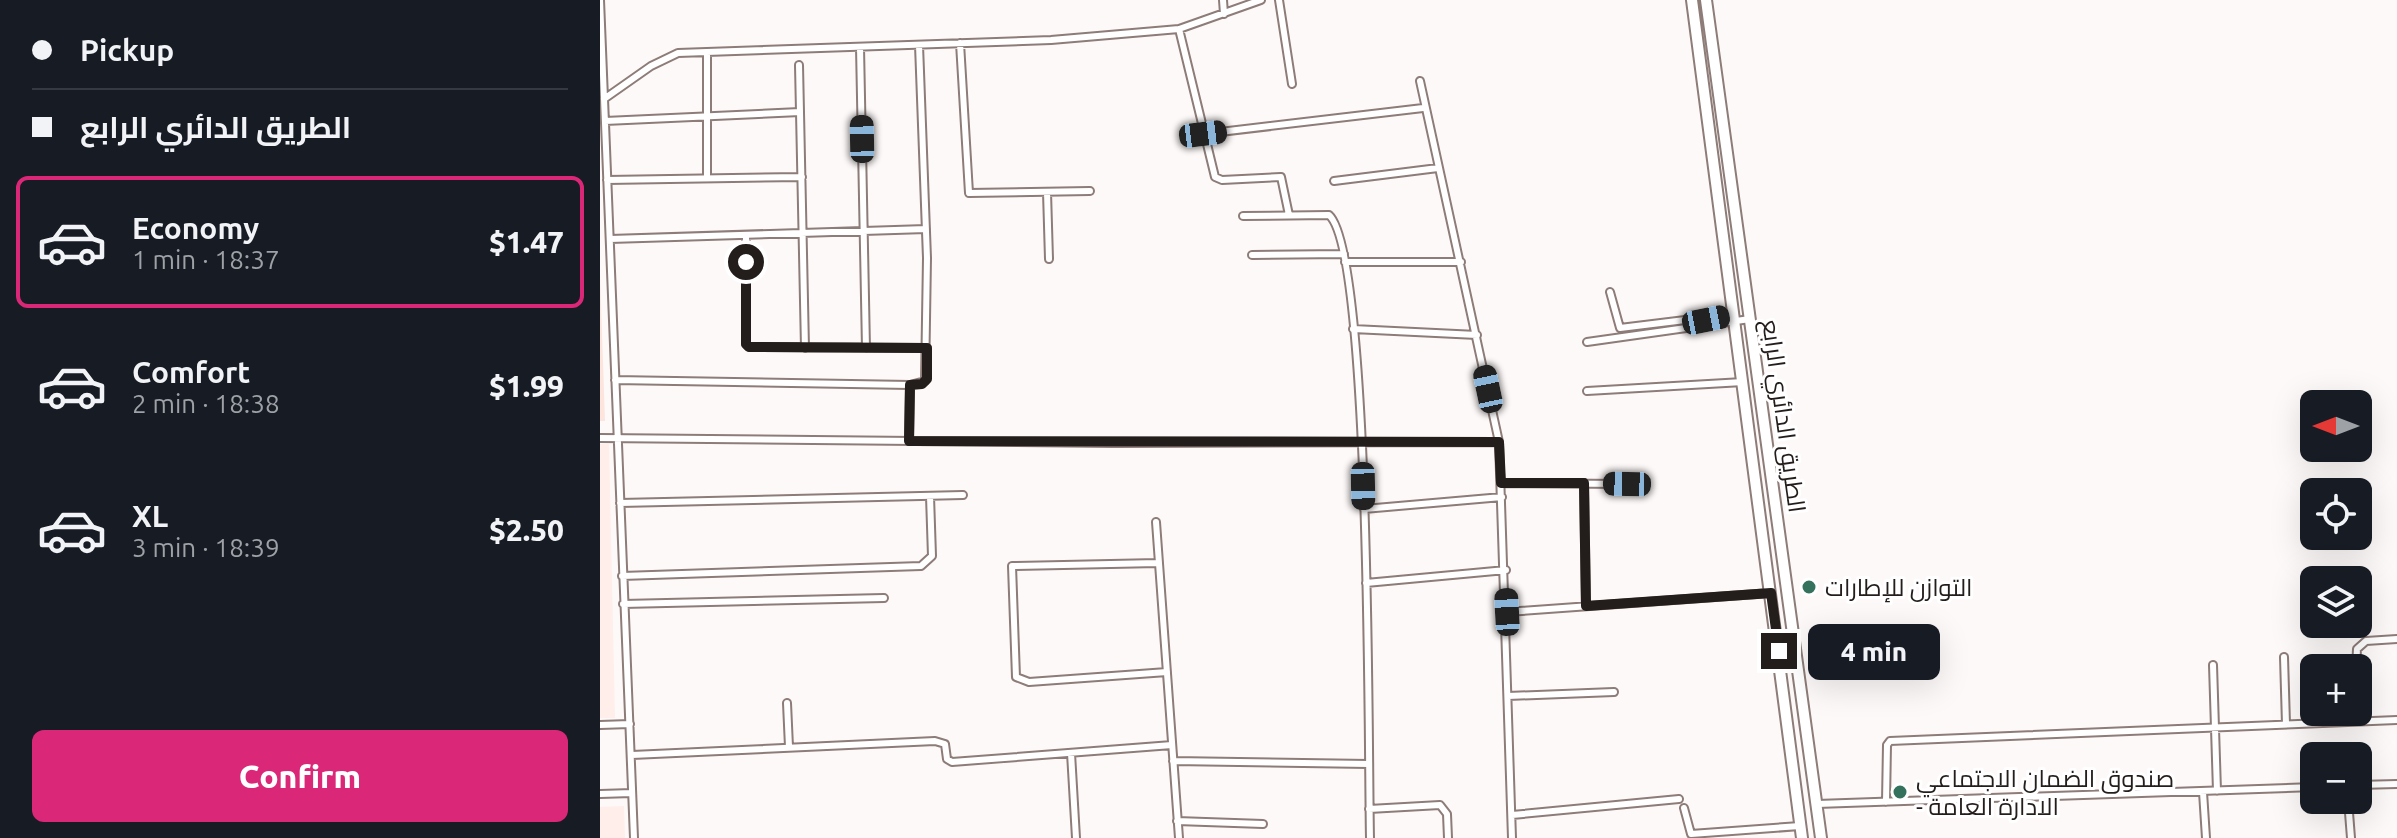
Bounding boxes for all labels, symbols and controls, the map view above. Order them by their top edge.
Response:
text: Pickup [80,33,174,67]
text: الطريق الدائري الرابع [80,110,351,144]
car [850,115,874,163]
car [1178,119,1228,149]
icon: car [36,206,108,278]
text: Economy [132,211,259,245]
text: $1.47 [489,225,564,259]
route start [728,244,764,280]
text: 1 min · 18:37 [132,245,280,274]
car [1680,304,1732,336]
street label: الطريق الدائري الرابع [1752,318,1811,515]
icon: car [36,350,108,422]
text: Comfort [132,355,250,389]
car [1471,363,1505,415]
text: $1.99 [489,369,564,403]
text: 2 min · 18:38 [132,389,280,418]
north arrow [2300,390,2372,462]
map controls [2300,390,2372,814]
car [1351,462,1375,510]
car [1603,472,1651,496]
button: locate [2300,478,2372,550]
icon: car [36,494,108,566]
text: XL [132,499,168,533]
text: $2.50 [489,513,564,547]
text: 3 min · 18:39 [132,533,280,562]
button: layers [2300,566,2372,638]
place label: التوازن للإطارات [1825,574,1973,603]
marker: التوازن للإطارات [1800,578,1818,596]
car [1494,587,1520,637]
callout: 4 min [1807,623,1939,679]
route end [1761,633,1797,669]
text: 4 min [1841,637,1907,666]
button: + [2300,654,2372,726]
button: Confirm [32,730,568,822]
button: − [2300,742,2372,814]
place label: صندوق الضمان الاجتماعي - الادارة العامة [1916,765,2174,820]
marker: صندوق الضمان الاجتماعي - الادارة العامة [1891,783,1909,801]

